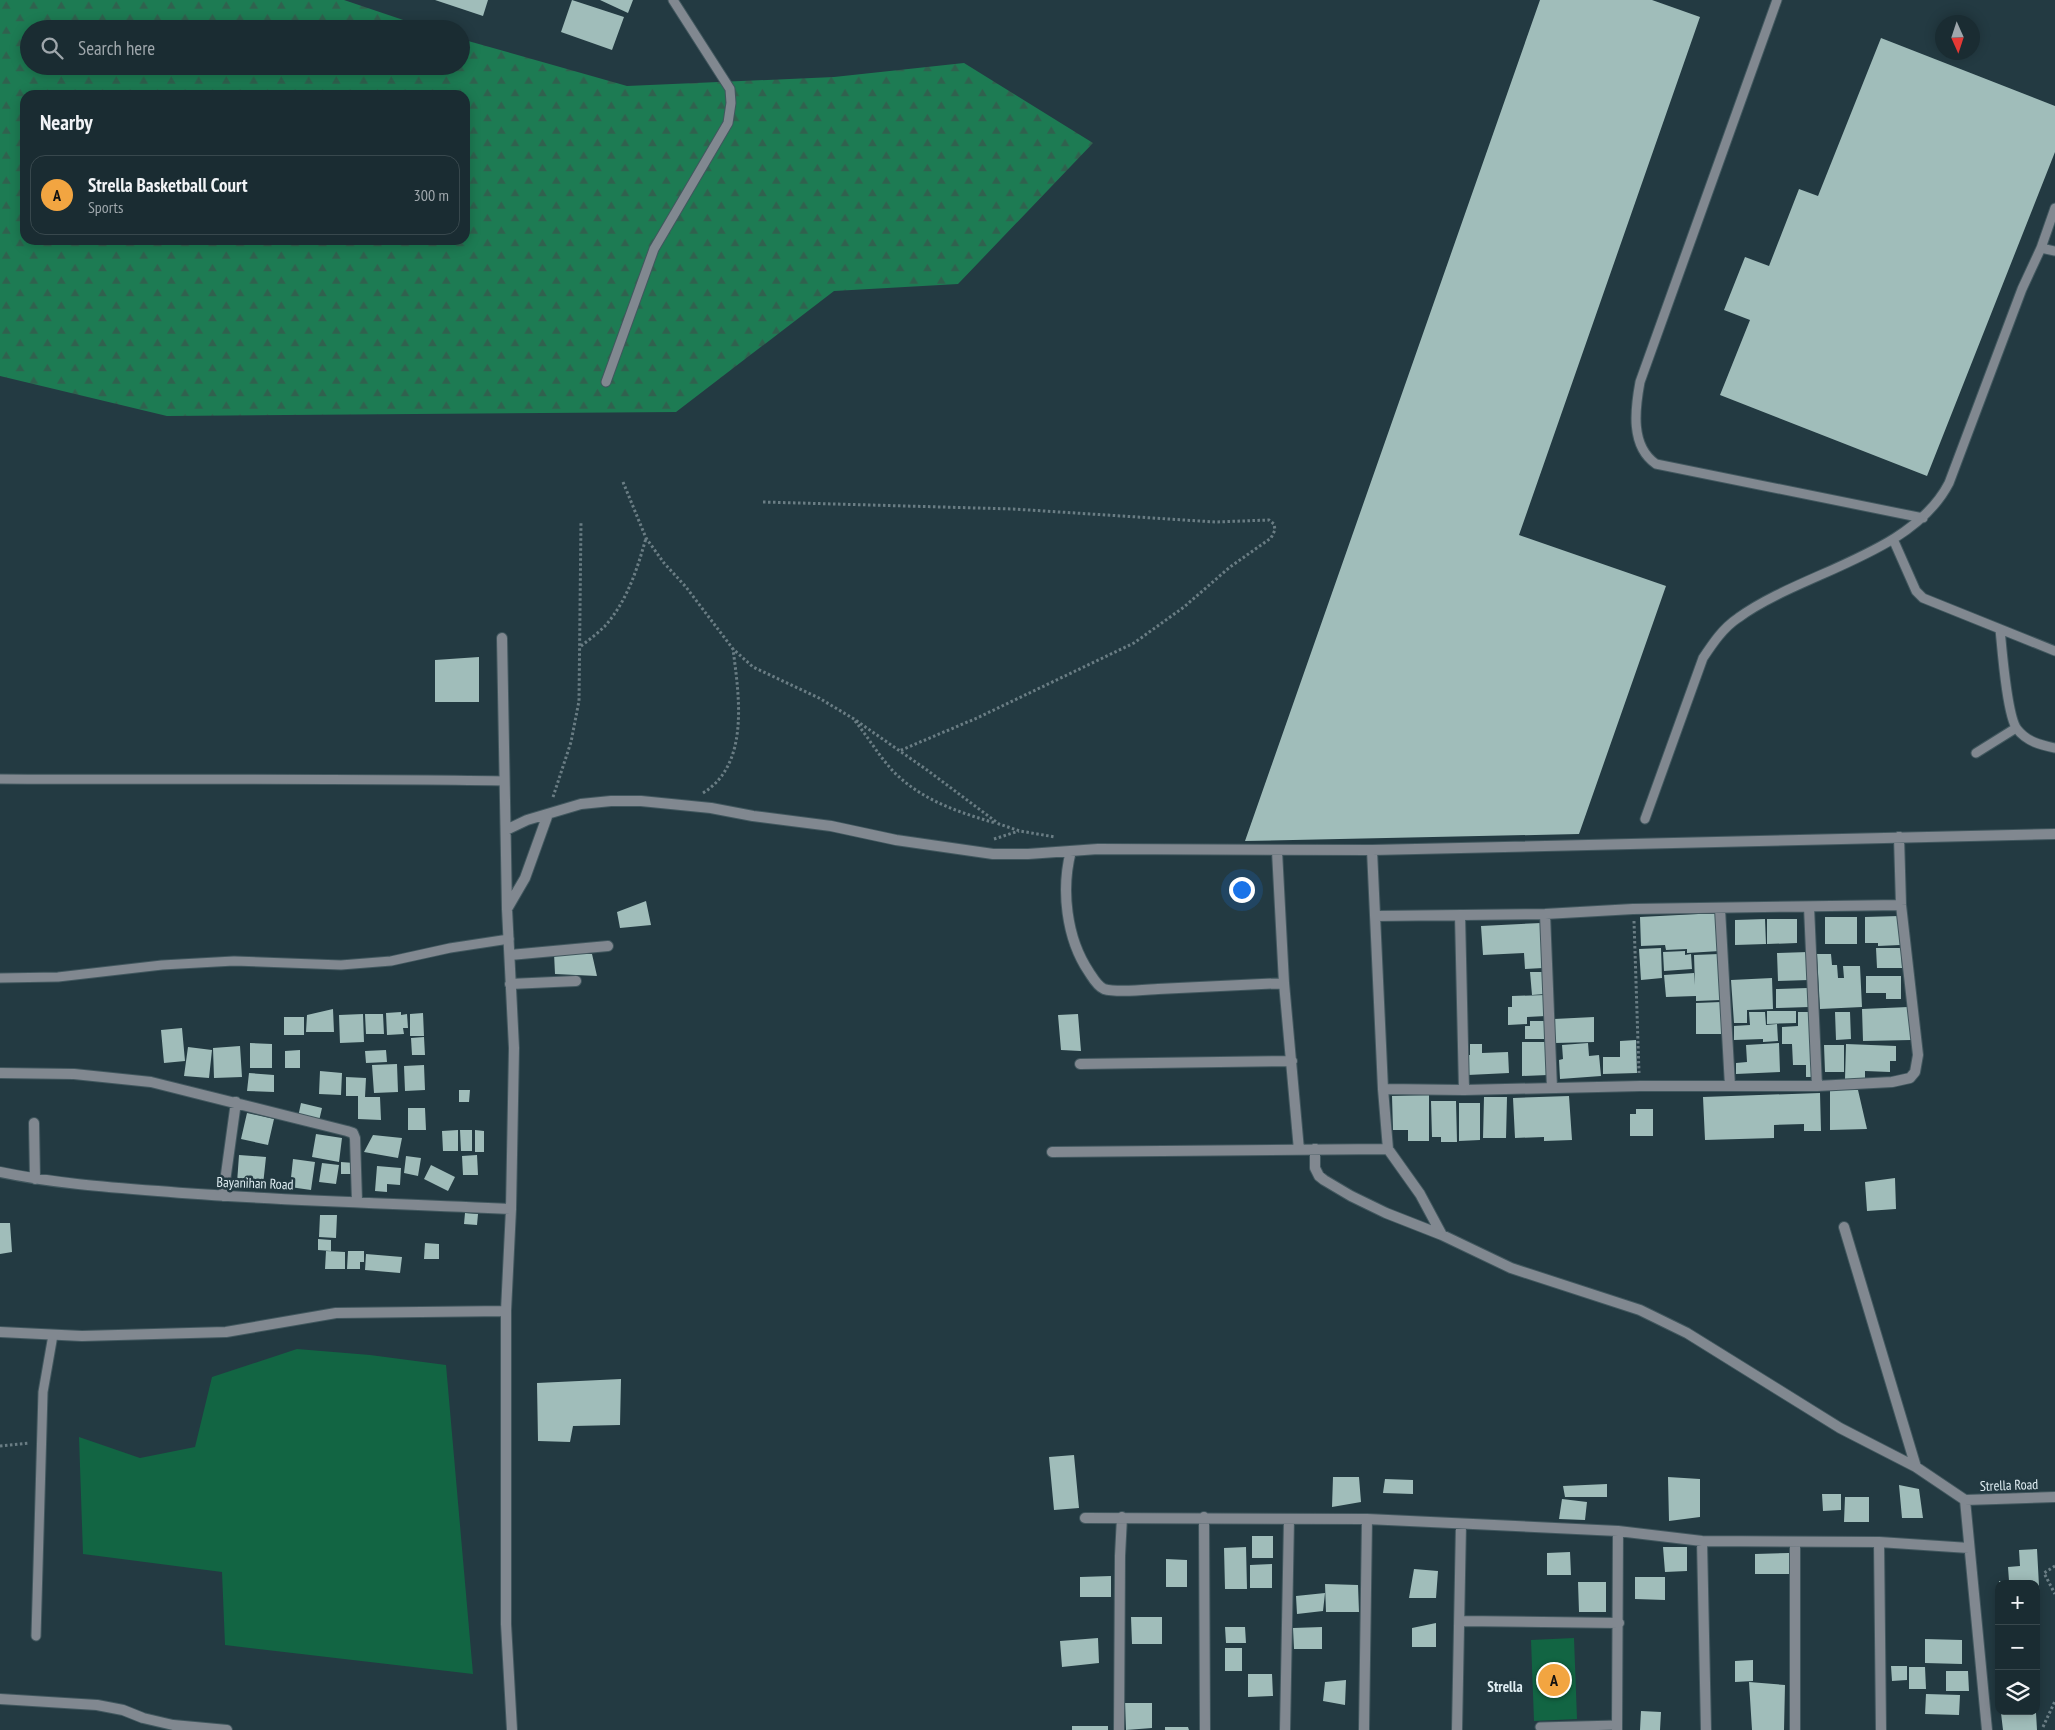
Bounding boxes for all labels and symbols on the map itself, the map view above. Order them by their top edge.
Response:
north arrow [1935,15,1980,60]
your location [1229,877,1255,903]
street label: Bayanihan Road [216,1173,294,1193]
street label: Strella Road [1979,1475,2039,1495]
pin: A [1538,1661,1570,1699]
district label: Strella [1487,1677,1523,1696]

